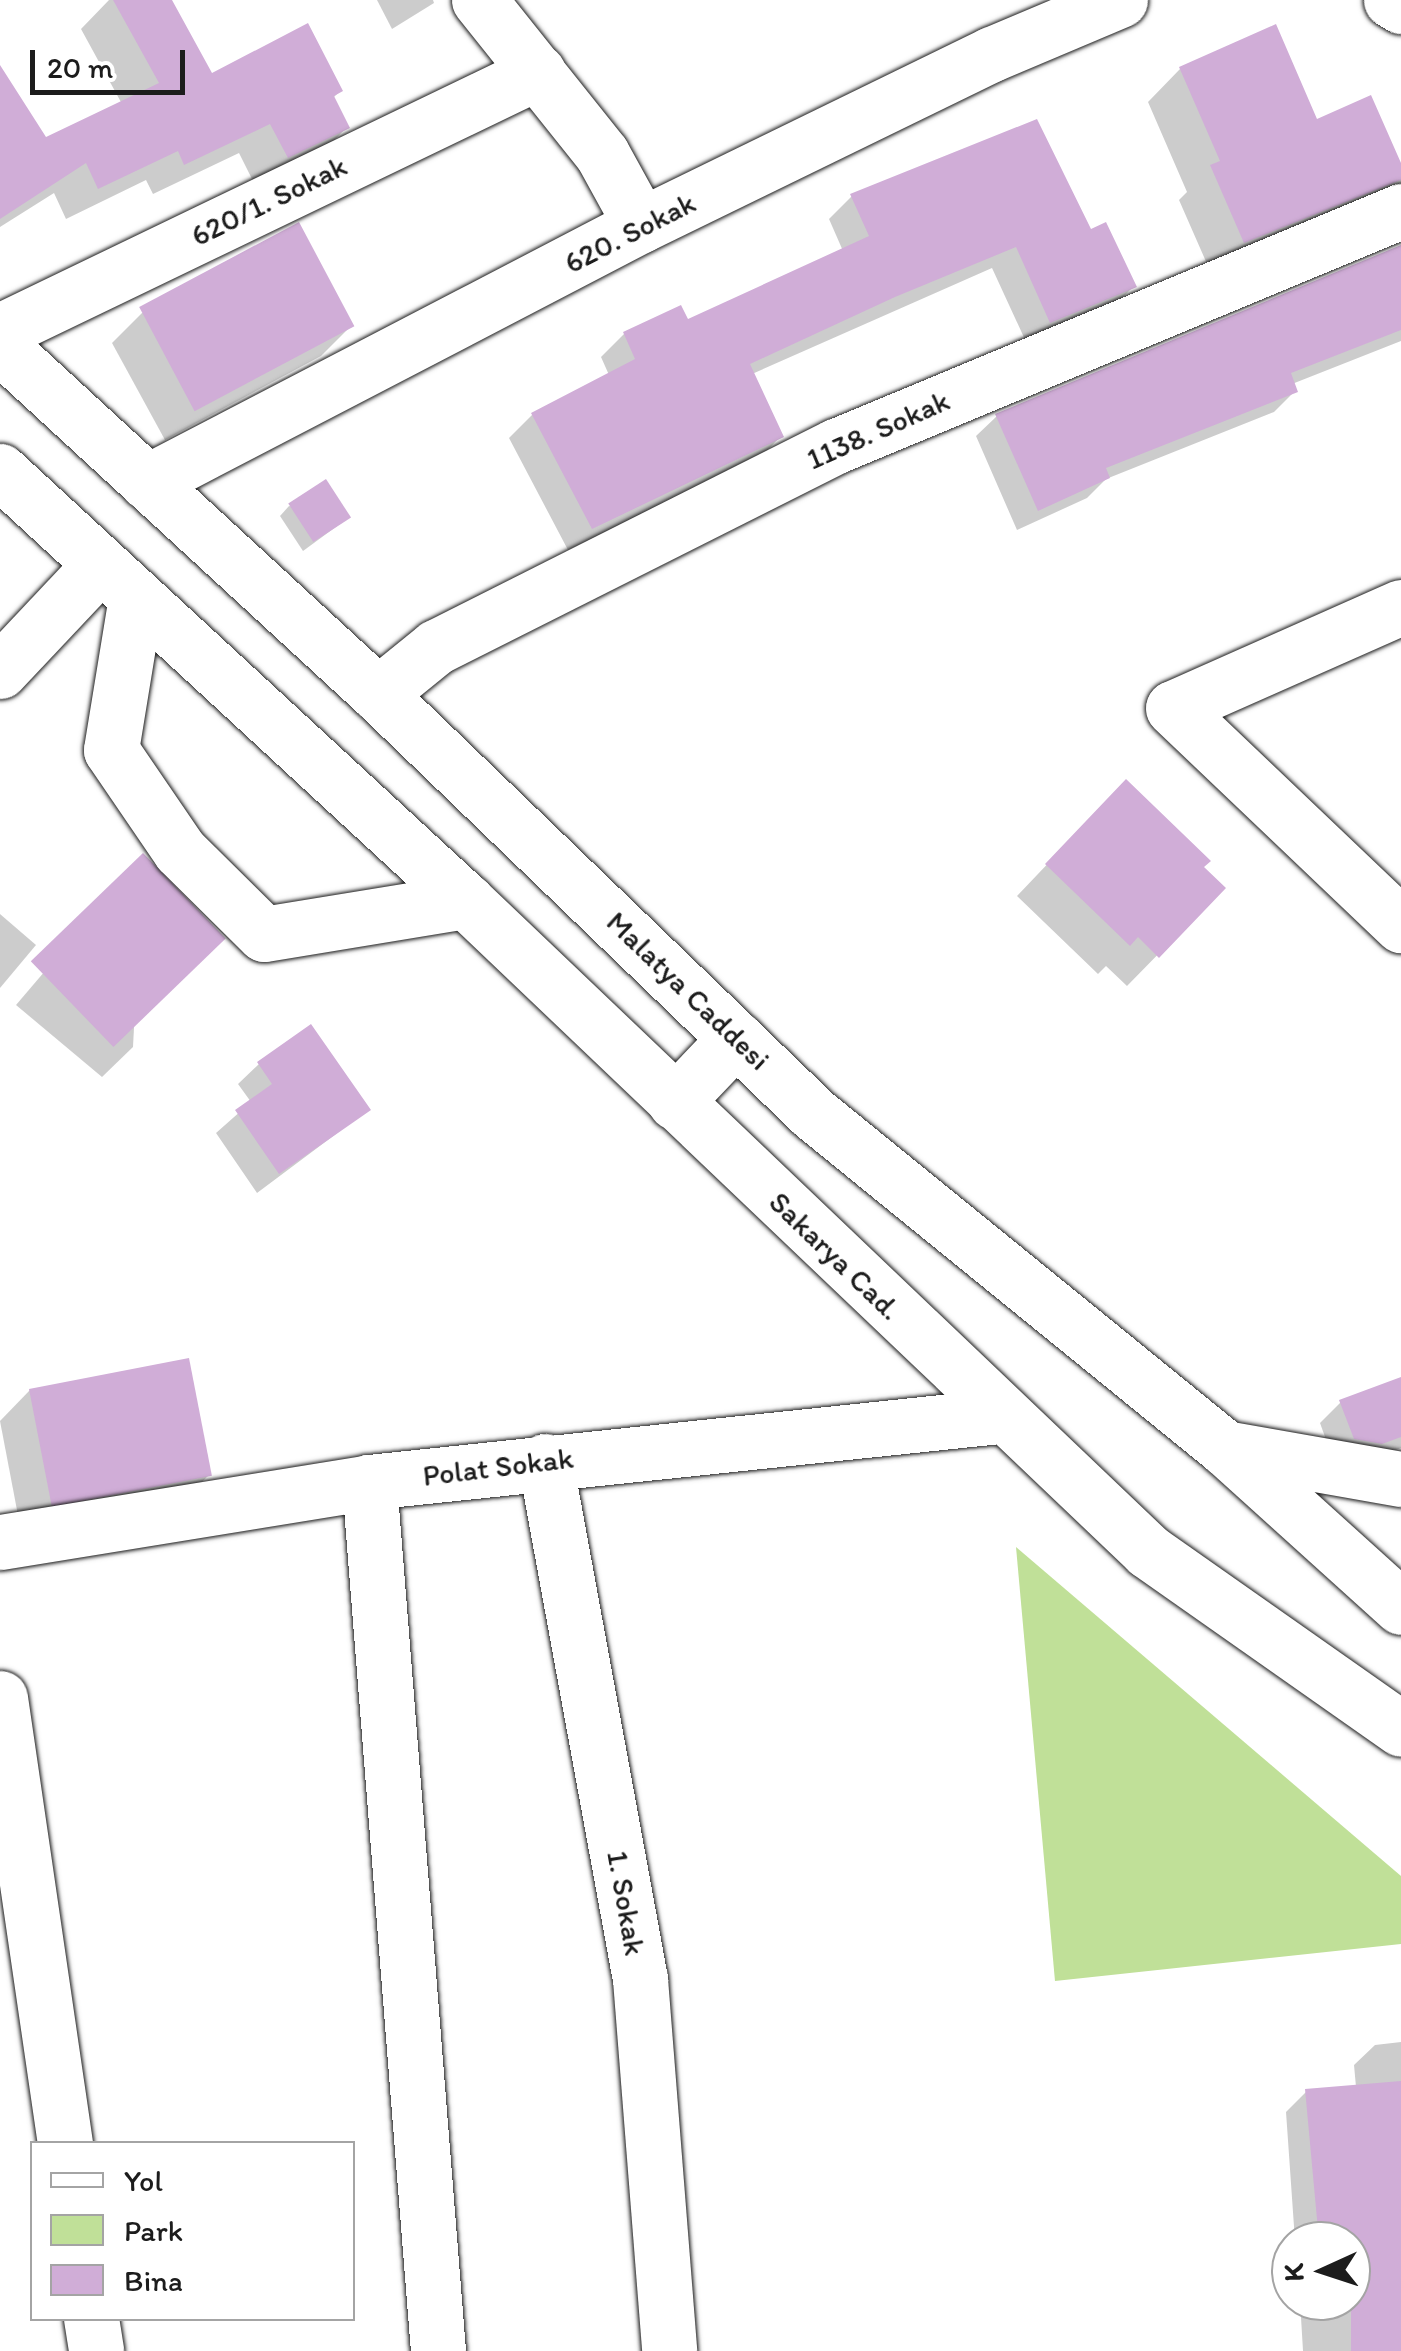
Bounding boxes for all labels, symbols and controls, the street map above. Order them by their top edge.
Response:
scale bar [35,30,190,92]
text: 20 m [47,49,113,86]
street label: 620/1. Sokak [185,148,353,254]
street label: 620. Sokak [559,185,701,281]
street label: 1138. Sokak [801,383,955,477]
street label: Malatya Caddesi [599,904,777,1078]
street label: Sakarya Cad. [762,1184,908,1328]
street label: Polat Sokak [421,1440,575,1494]
street label: 1. Sokak [599,1848,653,1958]
legend [30,2141,355,2321]
text: Yol [124,2162,163,2199]
text: Park [124,2212,183,2249]
north arrow [1271,2221,1371,2321]
text: Bina [124,2262,183,2299]
text: K [1276,2263,1310,2282]

